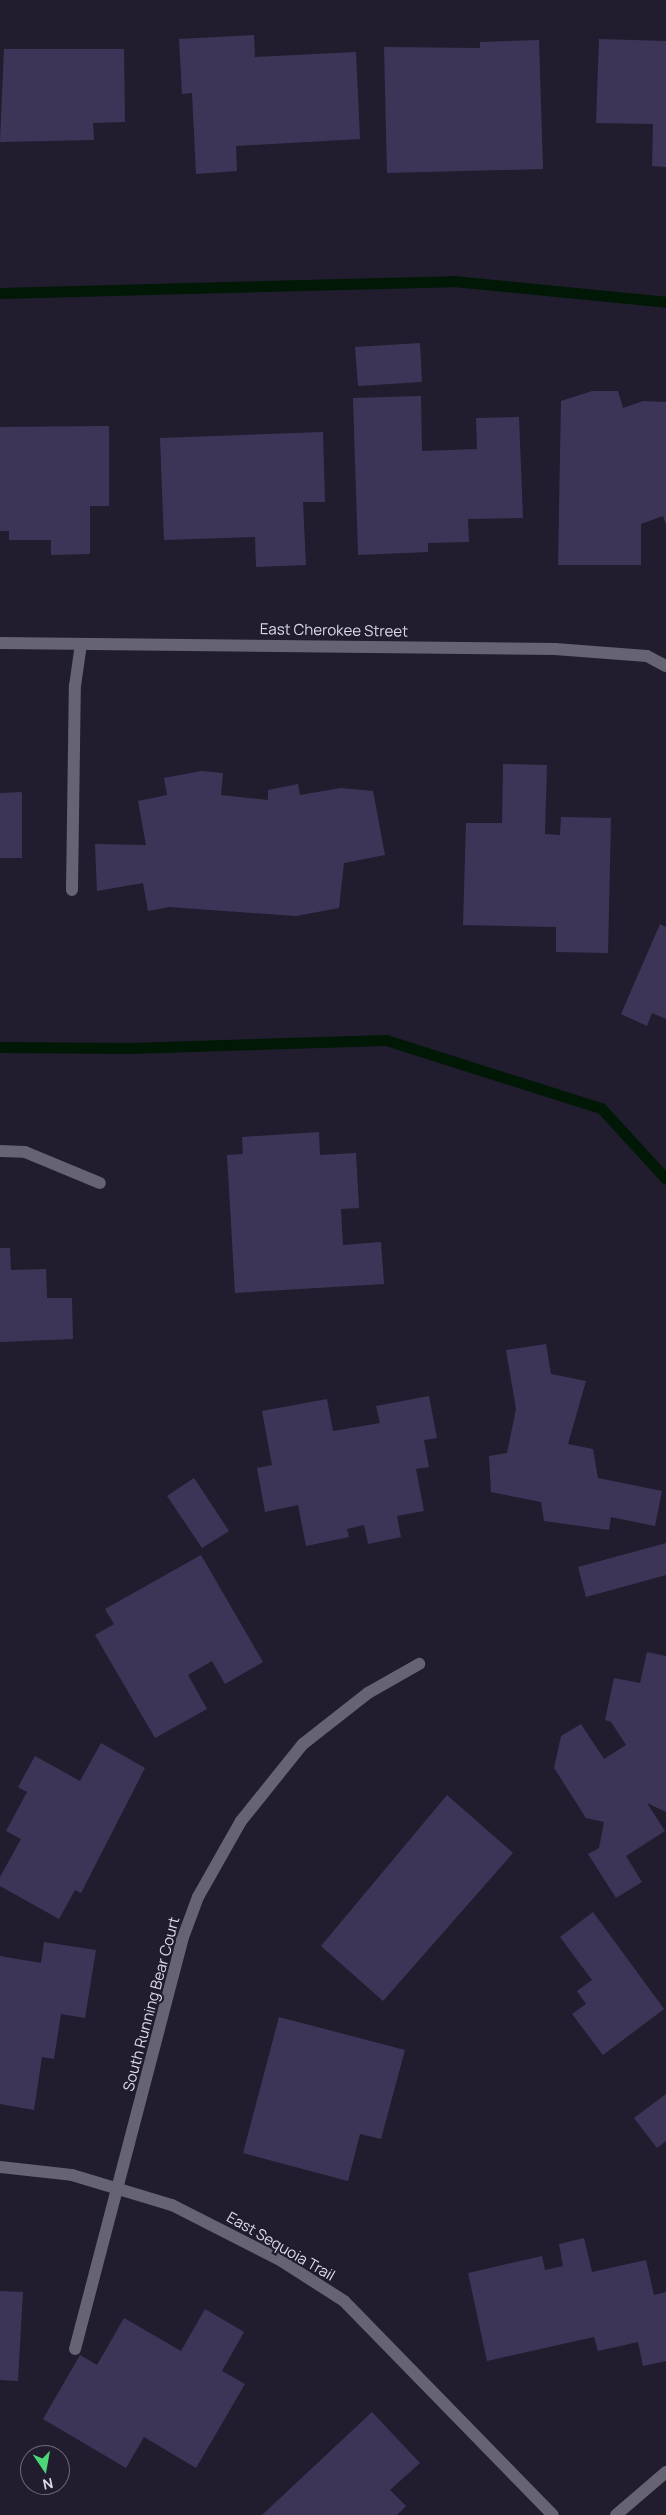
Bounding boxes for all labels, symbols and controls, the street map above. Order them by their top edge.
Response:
street label: East Cherokee Street [260,620,408,640]
street label: South Running Bear Court [119,1915,183,2093]
street label: East Sequoia Trail [224,2208,338,2284]
north arrow [20,2445,70,2495]
text: N [41,2474,55,2495]

